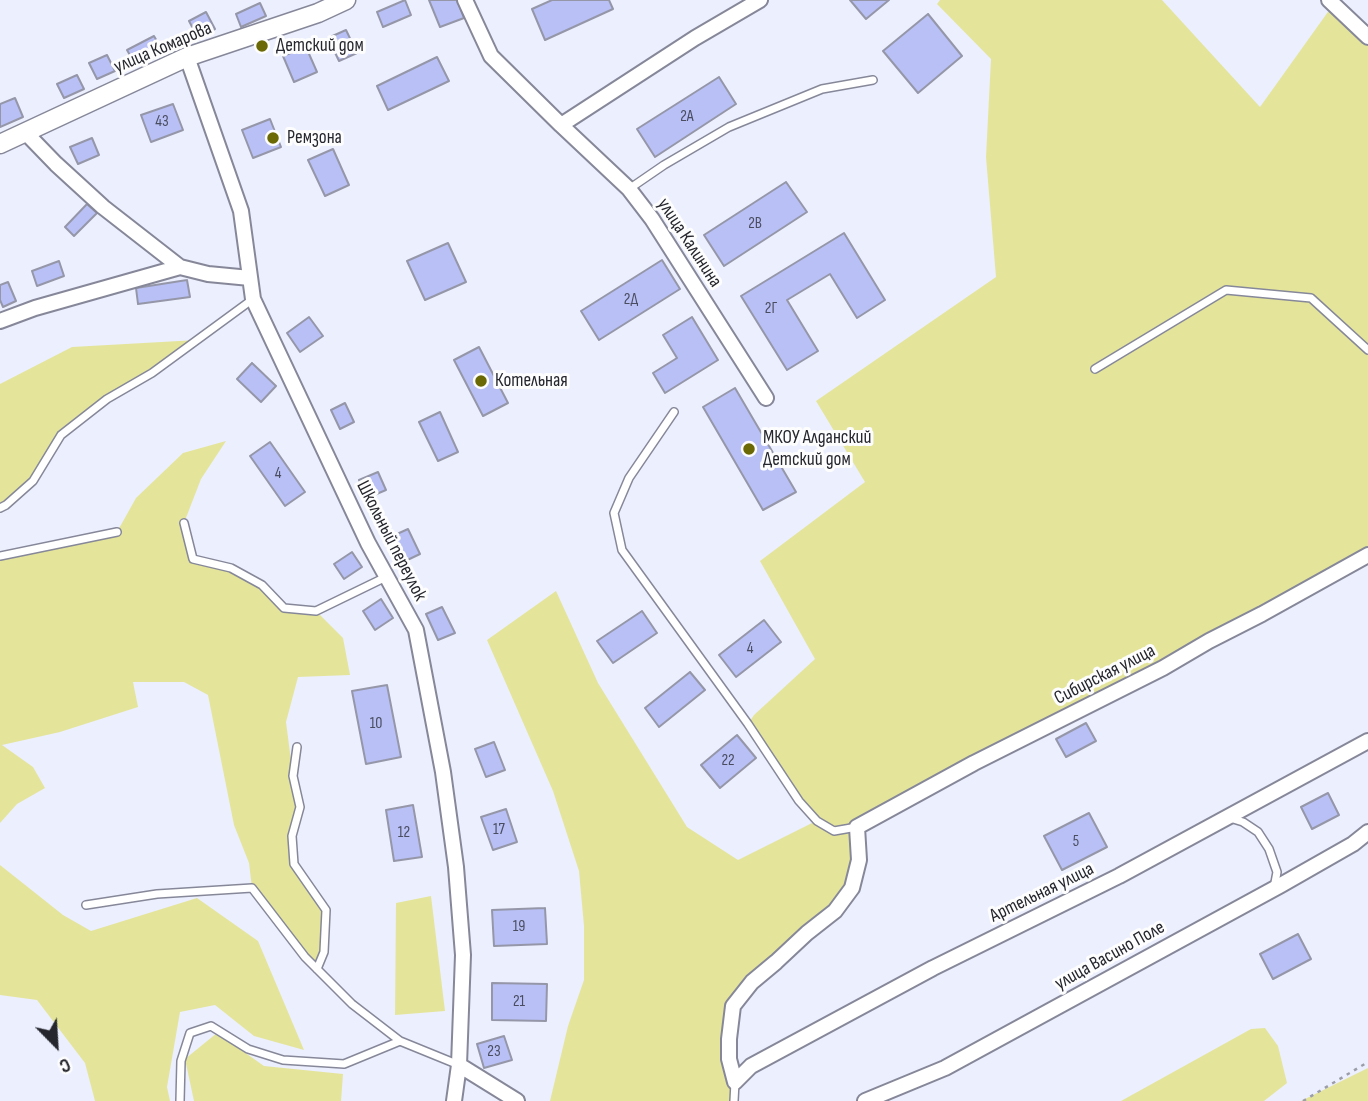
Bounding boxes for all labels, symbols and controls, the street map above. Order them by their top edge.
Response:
street label: улица Комарова [111,17,215,79]
place label: Детский дом [276,35,364,57]
marker: Детский дом [254,38,270,54]
house number: 2А [680,107,694,127]
house number: 43 [155,112,169,132]
place label: Ремзона [287,127,342,149]
marker: Ремзона [265,130,281,146]
street label: улица Калинина [652,194,726,292]
house number: 2В [748,214,762,234]
house number: 2Д [624,290,638,310]
house number: 2Г [765,299,777,319]
place label: Котельная [495,370,568,392]
marker: Котельная [473,373,489,389]
place label: МКОУ Алданский Детский дом [763,427,871,471]
marker: МКОУ Алданский Детский дом [741,441,757,457]
house number: 4 [275,464,281,484]
street label: Школьный переулок [351,477,431,605]
house number: 4 [747,639,753,659]
street label: Сибирская улица [1051,640,1159,710]
house number: 10 [370,714,382,734]
house number: 22 [721,751,735,771]
house number: 17 [493,820,505,840]
house number: 12 [398,823,410,843]
house number: 5 [1073,832,1079,852]
street label: Артельная улица [986,858,1098,928]
street label: улица Васино Поле [1051,916,1169,996]
house number: 19 [513,917,525,937]
house number: 21 [513,992,525,1012]
north arrow [21,1010,91,1080]
house number: 23 [487,1042,501,1062]
text: С [56,1052,74,1077]

